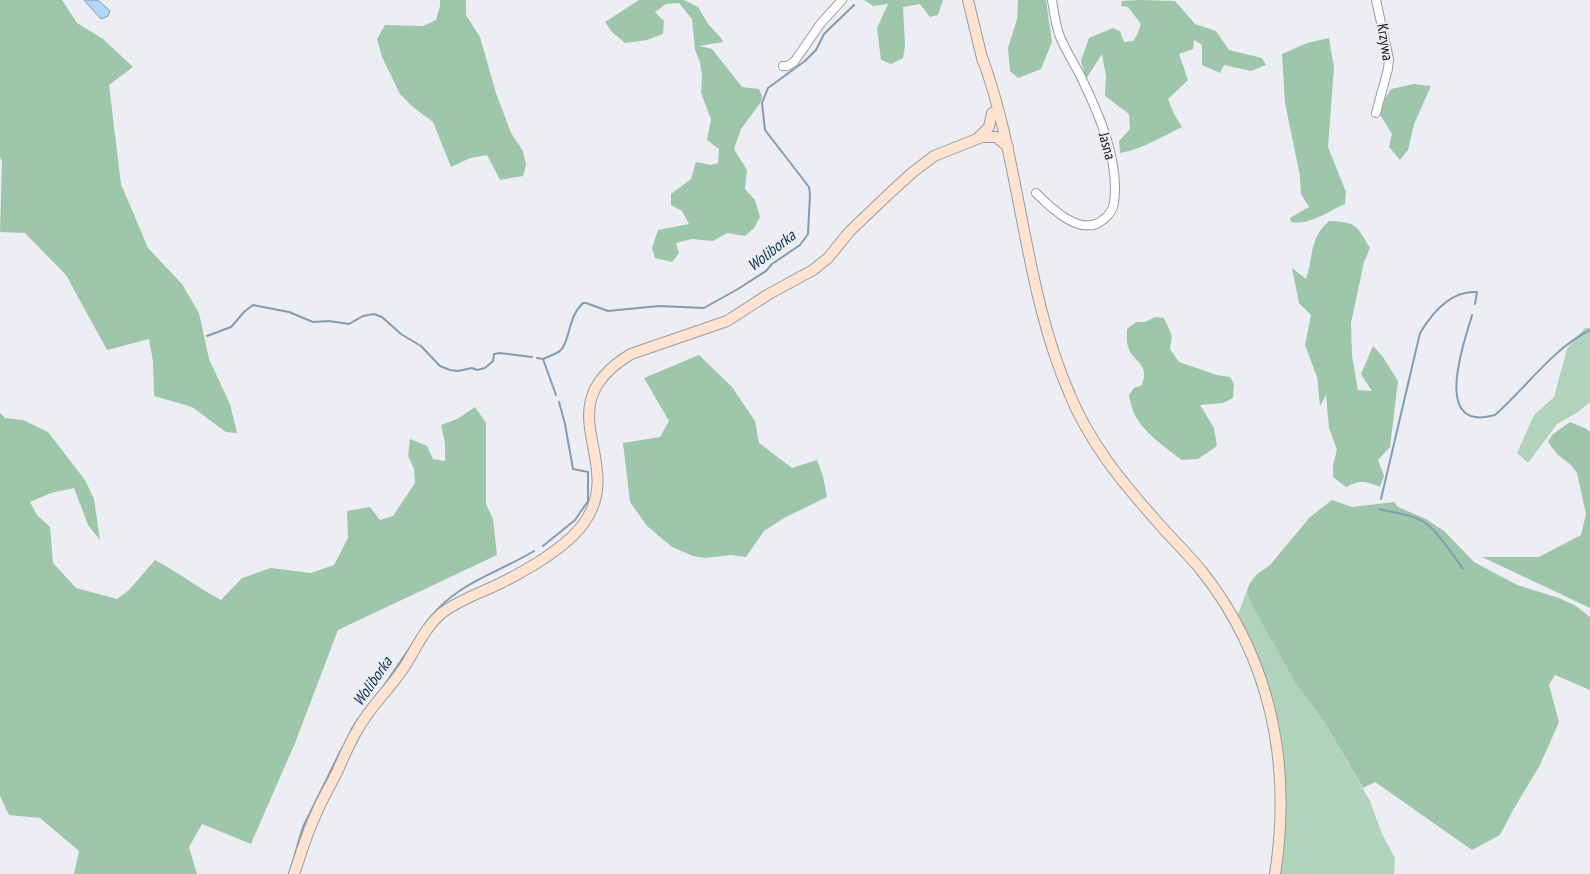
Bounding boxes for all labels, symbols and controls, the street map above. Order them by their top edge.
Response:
street label: Krzywa [1373,22,1398,62]
street label: Jasna [1095,129,1120,162]
water label: Woliborka [743,224,800,275]
water label: Woliborka [348,651,397,709]

